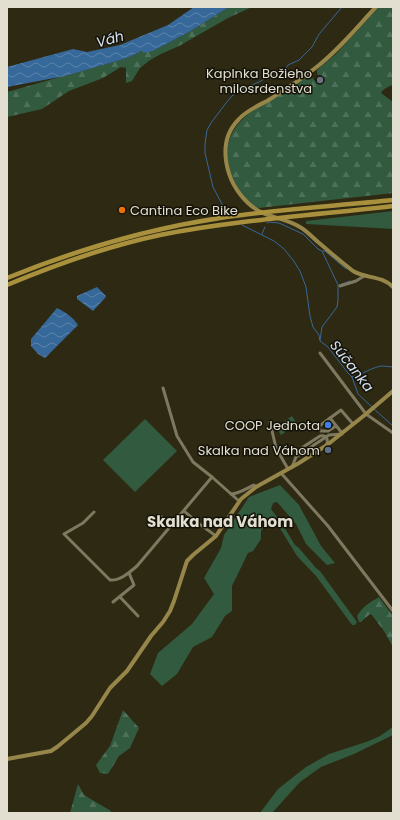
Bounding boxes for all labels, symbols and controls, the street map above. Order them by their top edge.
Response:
water label: Váh [94,26,126,52]
place label: Kaplnka Božieho milosrdenstva [206,64,312,98]
marker: Kaplnka Božieho milosrdenstva [315,75,325,85]
place label: Cantina Eco Bike [130,201,238,220]
marker: Cantina Eco Bike [117,205,127,215]
water label: Súčanka [325,336,379,396]
place label: COOP Jednota [225,416,320,435]
marker: COOP Jednota [323,420,333,430]
place label: Skalka nad Váhom [198,441,320,460]
marker: Skalka nad Váhom [323,445,333,455]
district label: Skalka nad Váhom [147,511,293,532]

